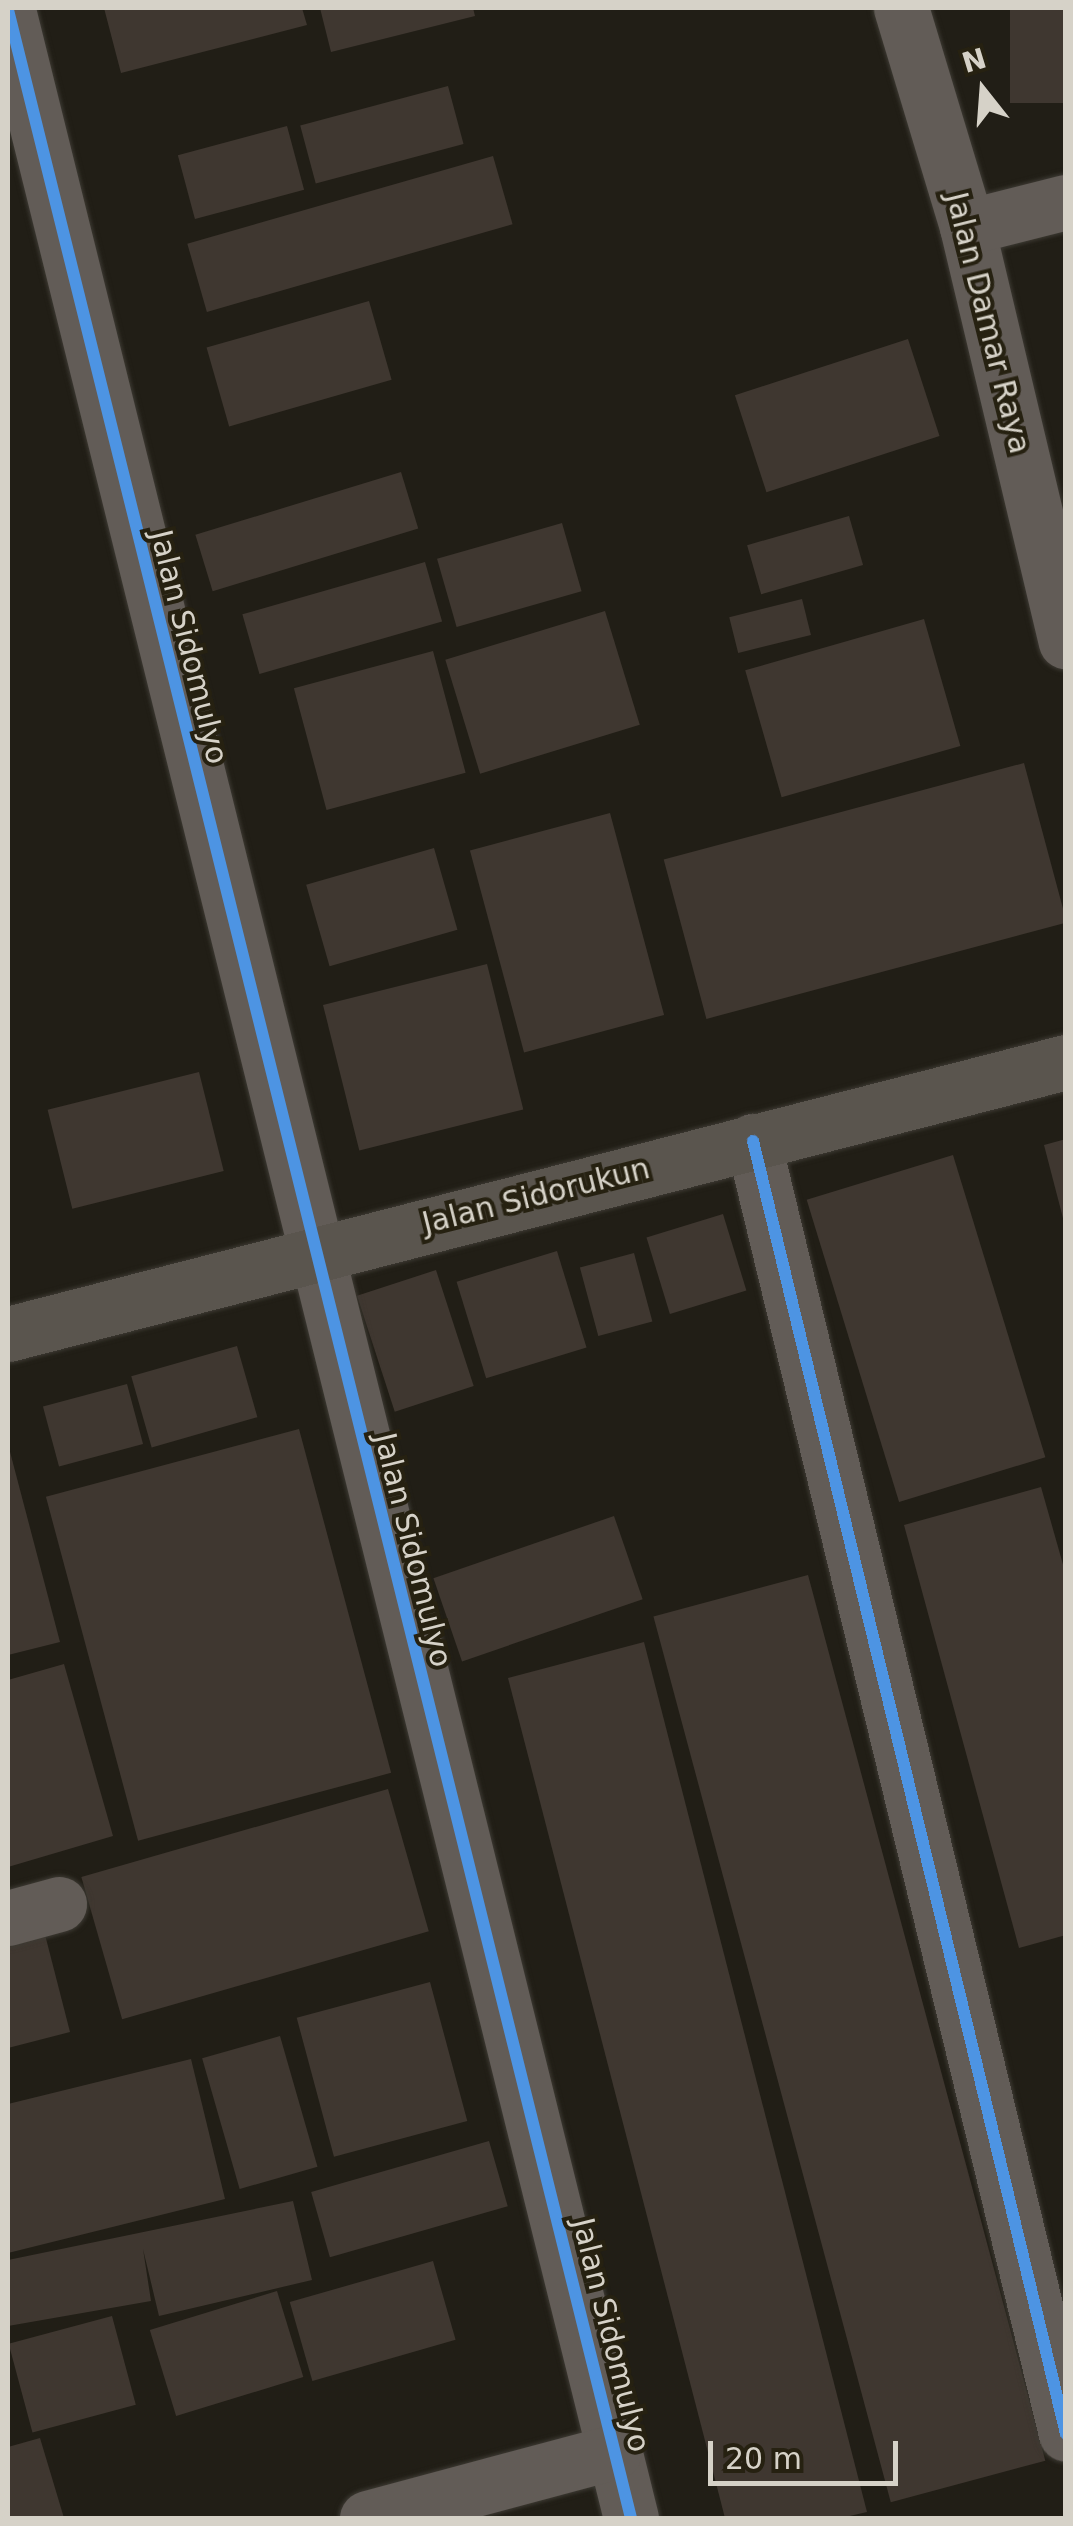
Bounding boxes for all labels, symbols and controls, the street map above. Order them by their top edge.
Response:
north arrow [933,40,1033,140]
text: N [958,42,990,80]
street label: Jalan Damar Raya [938,189,1038,457]
street label: Jalan Sidomulyo [143,526,235,768]
street label: Jalan Sidorukun [419,1150,653,1242]
street label: Jalan Sidomulyo [367,1429,459,1671]
street label: Jalan Sidomulyo [565,2214,657,2456]
scale bar [713,2421,903,2483]
text: 20 m [725,2441,802,2476]

